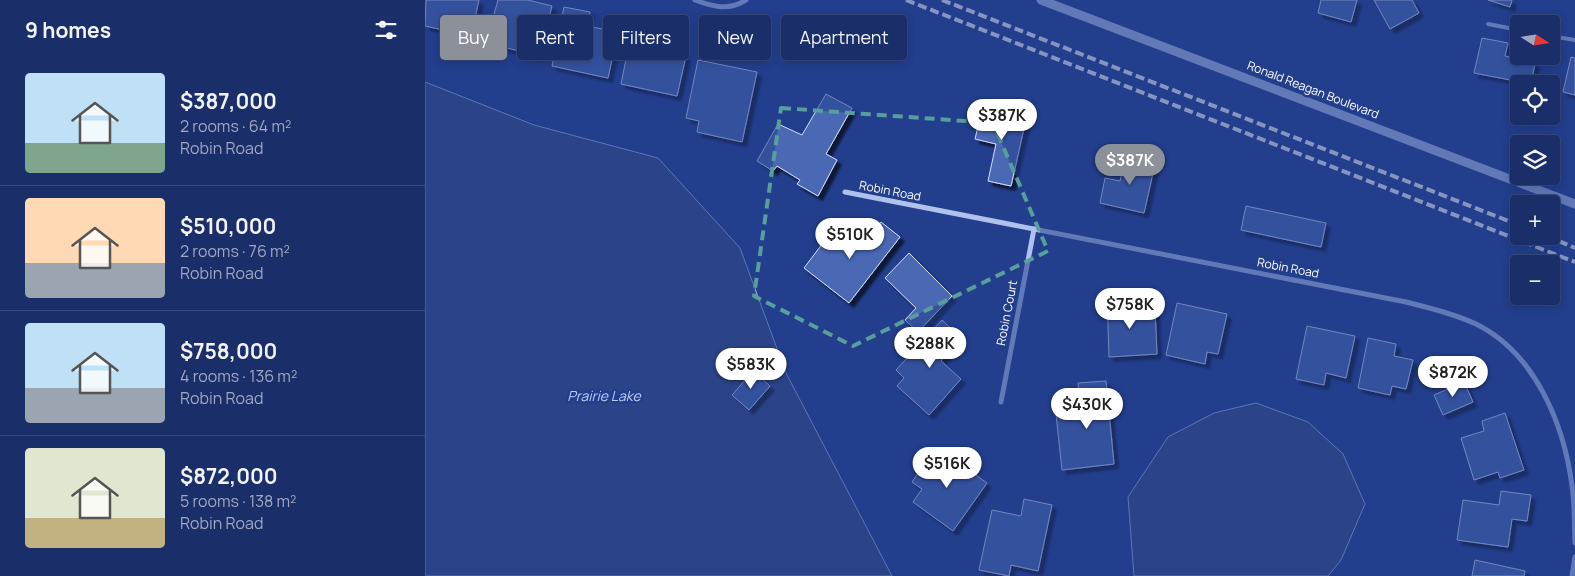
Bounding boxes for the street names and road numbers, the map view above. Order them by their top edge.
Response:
street label: Ronald Reagan Boulevard [1245,56,1382,123]
street label: Robin Road [858,176,922,205]
street label: Robin Road [1256,253,1320,282]
street label: Robin Court [992,279,1021,347]

